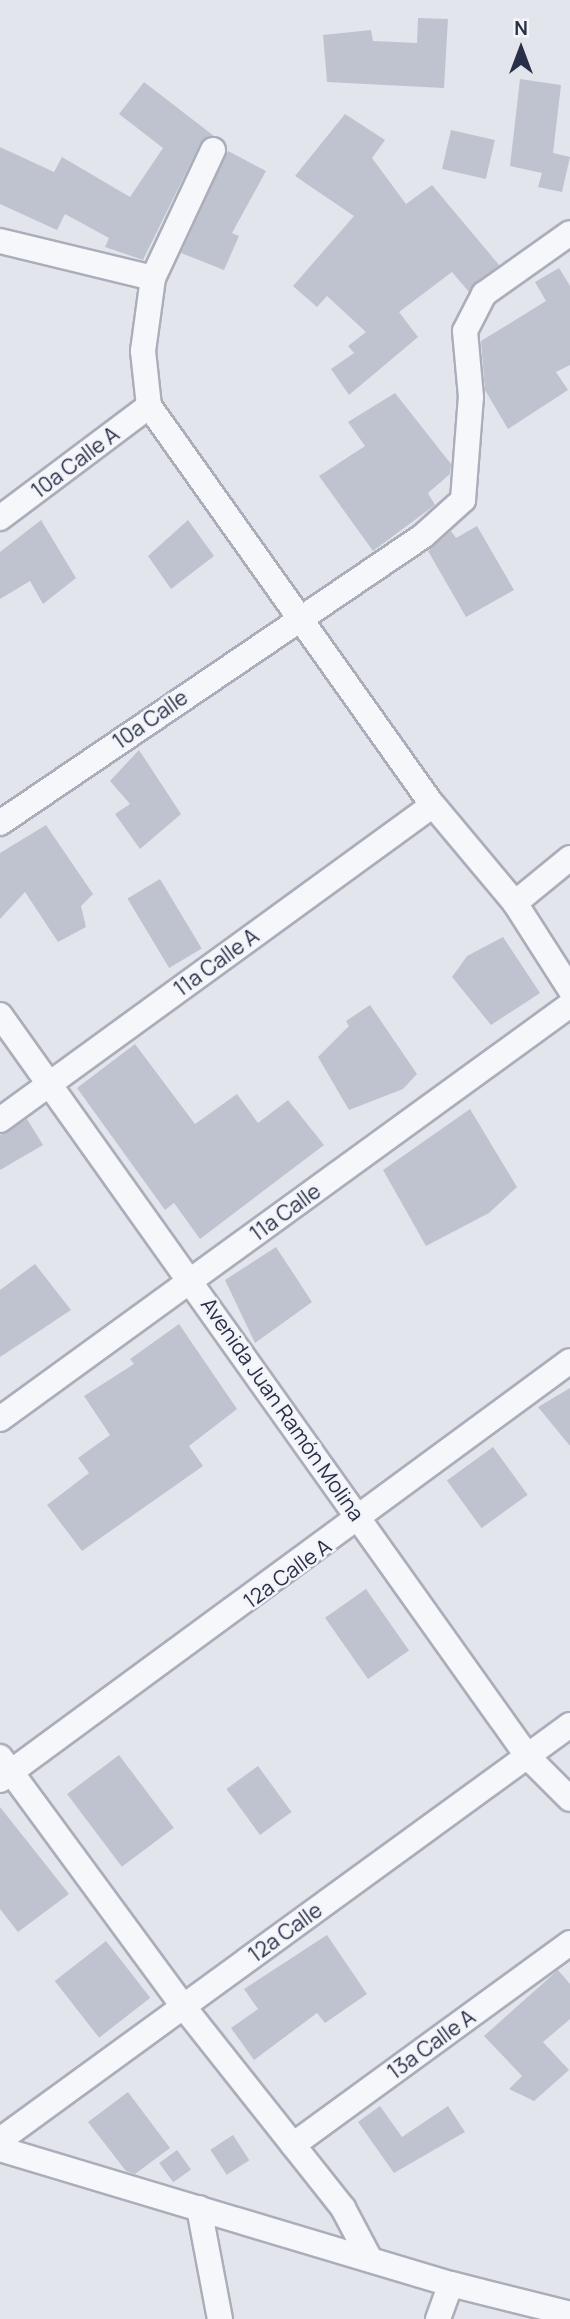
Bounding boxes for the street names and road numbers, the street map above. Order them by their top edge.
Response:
street label: 10a Calle A [26,421,124,503]
street label: 10a Calle [108,684,192,754]
street label: 11a Calle A [169,923,263,1001]
street label: 11a Calle [245,1178,325,1246]
street label: Avenida Juan Ramón Molina [196,1293,370,1525]
street label: 12a Calle A [238,1533,336,1613]
street label: 12a Calle [243,1897,327,1967]
street label: 13a Calle A [382,2004,480,2084]

